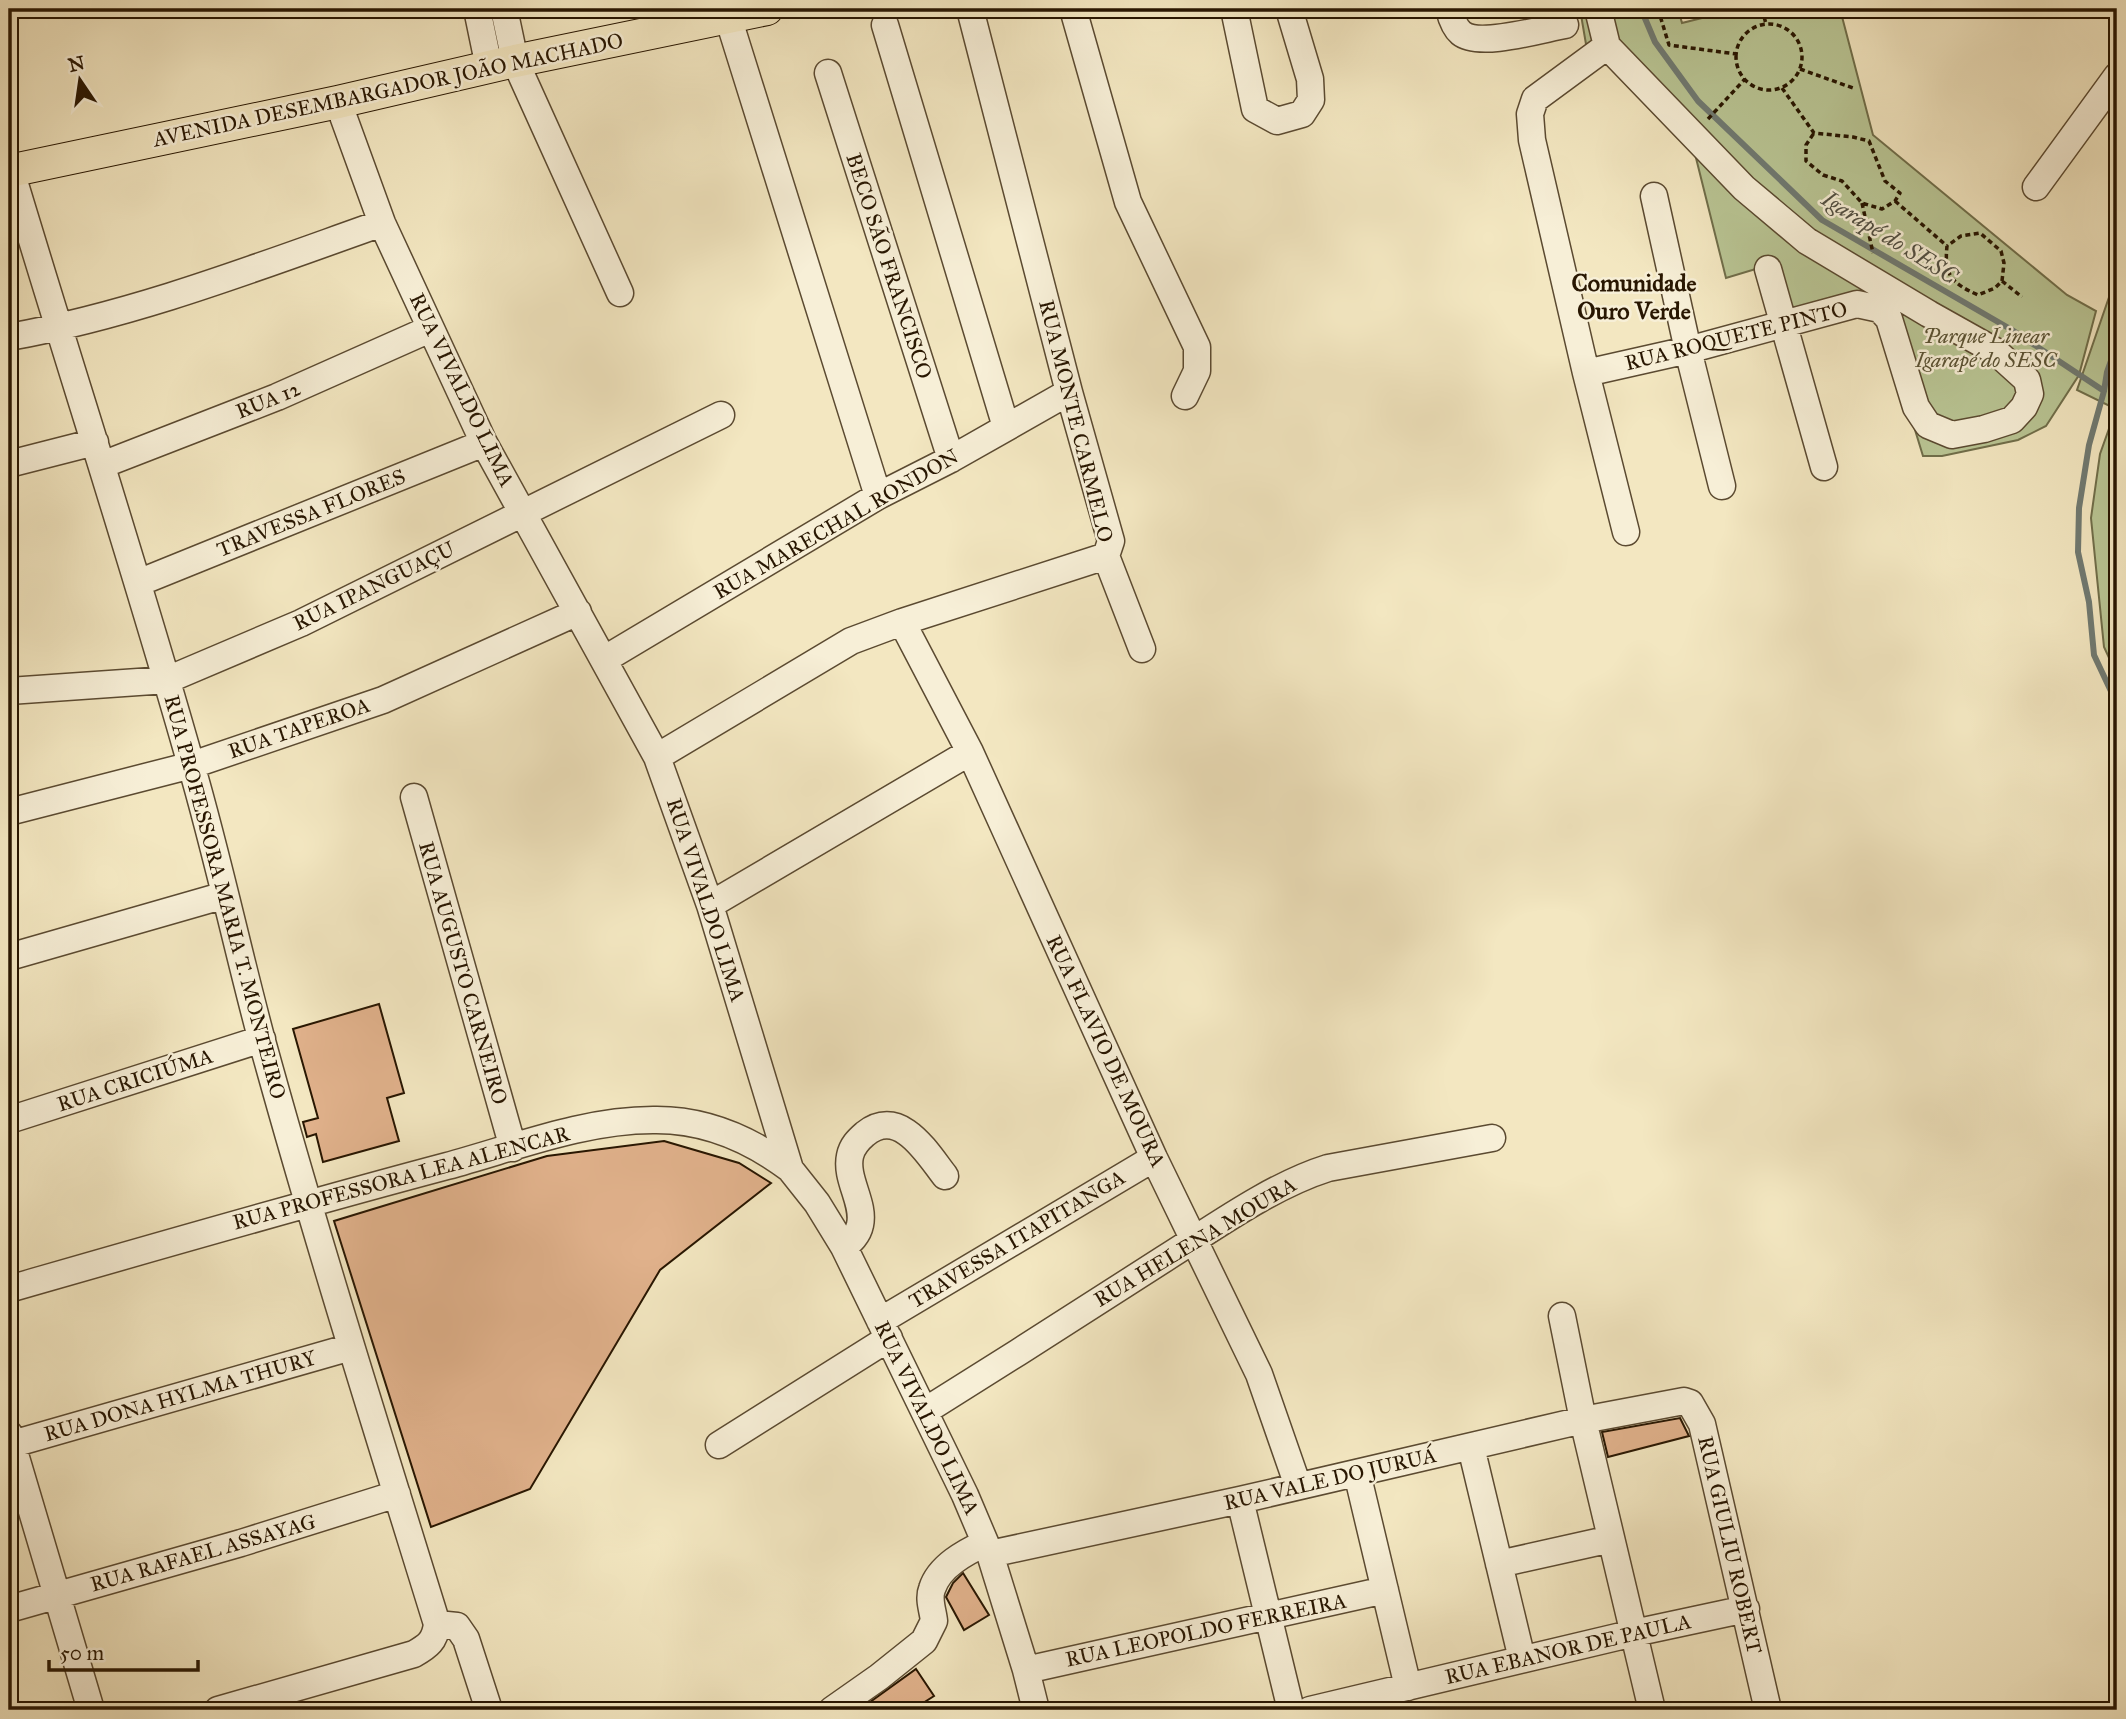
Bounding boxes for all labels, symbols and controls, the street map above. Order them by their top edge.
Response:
street label: AVENIDA DESEMBARGADOR JOÃO MACHADO [150,27,625,153]
north arrow [46,46,116,116]
text: N [66,51,87,77]
street label: BECO SÃO FRANCISCO [840,150,938,382]
water label: Igarapé do SESC [1816,184,1964,292]
district label: Comunidade Ouro Verde [1571,268,1697,326]
street label: RUA VIVALDO LIMA [404,289,520,491]
street label: RUA ROQUETE PINTO [1622,296,1850,376]
street label: RUA MONTE CARMELO [1033,297,1119,545]
park label: Parque Linear Igarapé do SESC [1915,323,2058,373]
street label: RUA 12 [232,375,305,425]
street label: RUA MARECHAL RONDON [709,443,963,605]
street label: TRAVESSA FLORES [213,463,409,563]
street label: RUA IPANGUAÇU [289,535,459,636]
street label: RUA PROFESSORA MARIA T. MONTEIRO [158,692,292,1102]
street label: RUA TAPEROA [225,692,373,764]
street label: RUA VIVALDO LIMA [661,795,751,1005]
street label: RUA AUGUSTO CARNEIRO [413,838,513,1108]
street label: RUA FLAVIO DE MOURA [1041,931,1171,1171]
street label: RUA CRICIÚMA [54,1042,216,1117]
street label: RUA PROFESSORA LEA ALENCAR [230,1120,573,1236]
street label: TRAVESSA ITAPITANGA [904,1164,1130,1314]
street label: RUA HELENA MOURA [1089,1171,1301,1313]
street label: RUA VIVALDO LIMA [869,1317,985,1519]
street label: RUA DONA HYLMA THURY [41,1345,320,1447]
street label: RUA GIULIU ROBERT [1692,1434,1768,1656]
street label: RUA VALE DO JURUÁ [1221,1442,1439,1516]
street label: RUA RAFAEL ASSAYAG [87,1508,319,1598]
street label: RUA LEOPOLDO FERREIRA [1063,1587,1349,1673]
street label: RUA EBANOR DE PAULA [1442,1608,1694,1690]
scale bar [49,1628,198,1672]
text: 50 m [60,1640,105,1666]

